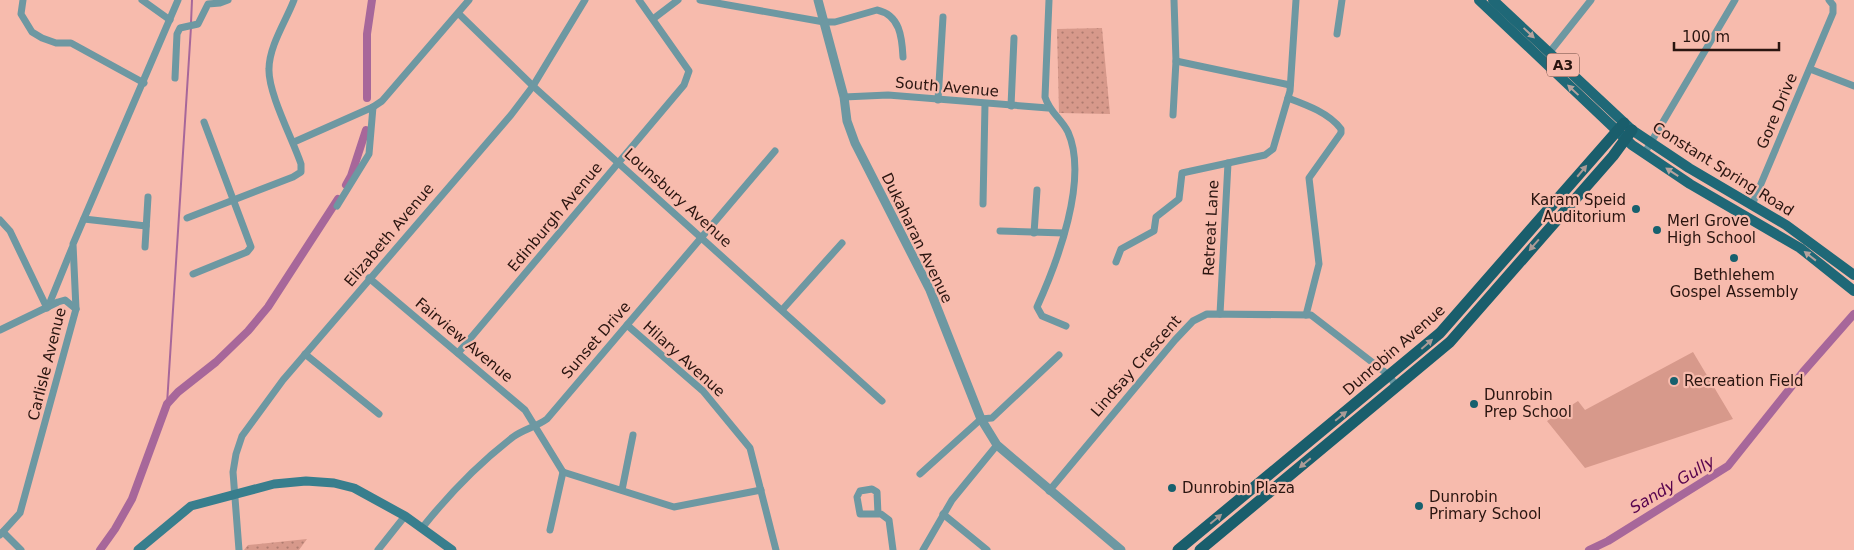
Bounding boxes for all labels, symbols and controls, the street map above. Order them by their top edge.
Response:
scale bar [1674,20,1779,52]
one-way arrow [1522,27,1534,39]
text: 100 m [1682,28,1730,46]
road number: A3 [1547,54,1579,76]
street label: Gore Drive [1753,70,1801,152]
street label: South Avenue [894,73,1000,101]
one-way arrow [1567,84,1579,96]
street label: Constant Spring Road [1649,118,1797,220]
street label: Lounsbury Avenue [620,145,736,251]
street label: Edinburgh Avenue [504,159,606,275]
one-way arrow [1577,165,1588,178]
one-way arrow [1665,167,1678,177]
street label: Dukaharan Avenue [878,170,956,306]
street label: Elizabeth Avenue [340,180,438,290]
street label: Retreat Lane [1199,180,1223,276]
place label: Karam Speid Auditorium [1531,191,1626,226]
marker: Karam Speid Auditorium [1630,203,1642,215]
place label: Merl Grove High School [1667,212,1756,247]
marker: Merl Grove High School [1651,224,1663,236]
one-way arrow [1528,239,1540,251]
one-way arrow [1804,251,1817,262]
marker: Bethlehem Gospel Assembly [1728,252,1740,264]
place label: Bethlehem Gospel Assembly [1670,266,1798,301]
street label: Fairview Avenue [412,294,516,386]
street label: Sunset Drive [558,298,634,382]
street label: Dunrobin Avenue [1339,301,1449,399]
street label: Carlisle Avenue [24,306,70,422]
street label: Lindsay Crescent [1087,312,1185,420]
street label: Hilary Avenue [639,317,729,401]
one-way arrow [1421,339,1433,350]
place label: Recreation Field [1684,372,1804,390]
marker: Recreation Field [1668,375,1680,387]
place label: Dunrobin Prep School [1484,386,1572,421]
marker: Dunrobin Prep School [1468,398,1480,410]
one-way arrow [1335,410,1348,421]
water label: Sandy Gully [1626,451,1719,517]
one-way arrow [1299,457,1311,468]
place label: Dunrobin Plaza [1182,479,1295,497]
marker: Dunrobin Plaza [1166,482,1178,494]
place label: Dunrobin Primary School [1429,488,1542,523]
marker: Dunrobin Primary School [1413,500,1425,512]
one-way arrow [1210,514,1222,525]

